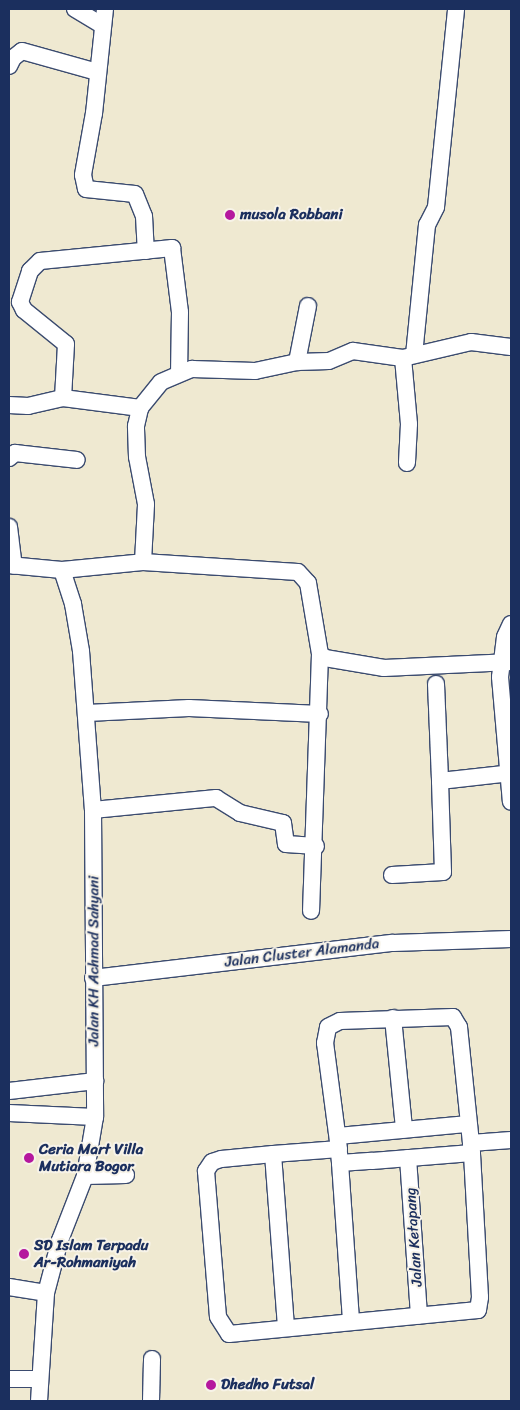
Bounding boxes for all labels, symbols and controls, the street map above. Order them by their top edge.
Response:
place label: musola Robbani [240,206,343,224]
marker: musola Robbani [224,209,236,221]
street label: Jalan KH Achmad Sahyani [85,876,103,1046]
street label: Jalan Cluster Alamanda [224,935,380,971]
place label: Ceria Mart Villa Mutiara Bogor [39,1140,143,1175]
marker: Ceria Mart Villa Mutiara Bogor [23,1152,35,1164]
street label: Jalan Ketapang [402,1186,426,1288]
place label: SD Islam Terpadu Ar-Rohmaniyah [34,1236,149,1271]
marker: SD Islam Terpadu Ar-Rohmaniyah [18,1248,30,1260]
place label: Dhedho Futsal [221,1376,314,1394]
marker: Dhedho Futsal [205,1379,217,1391]

